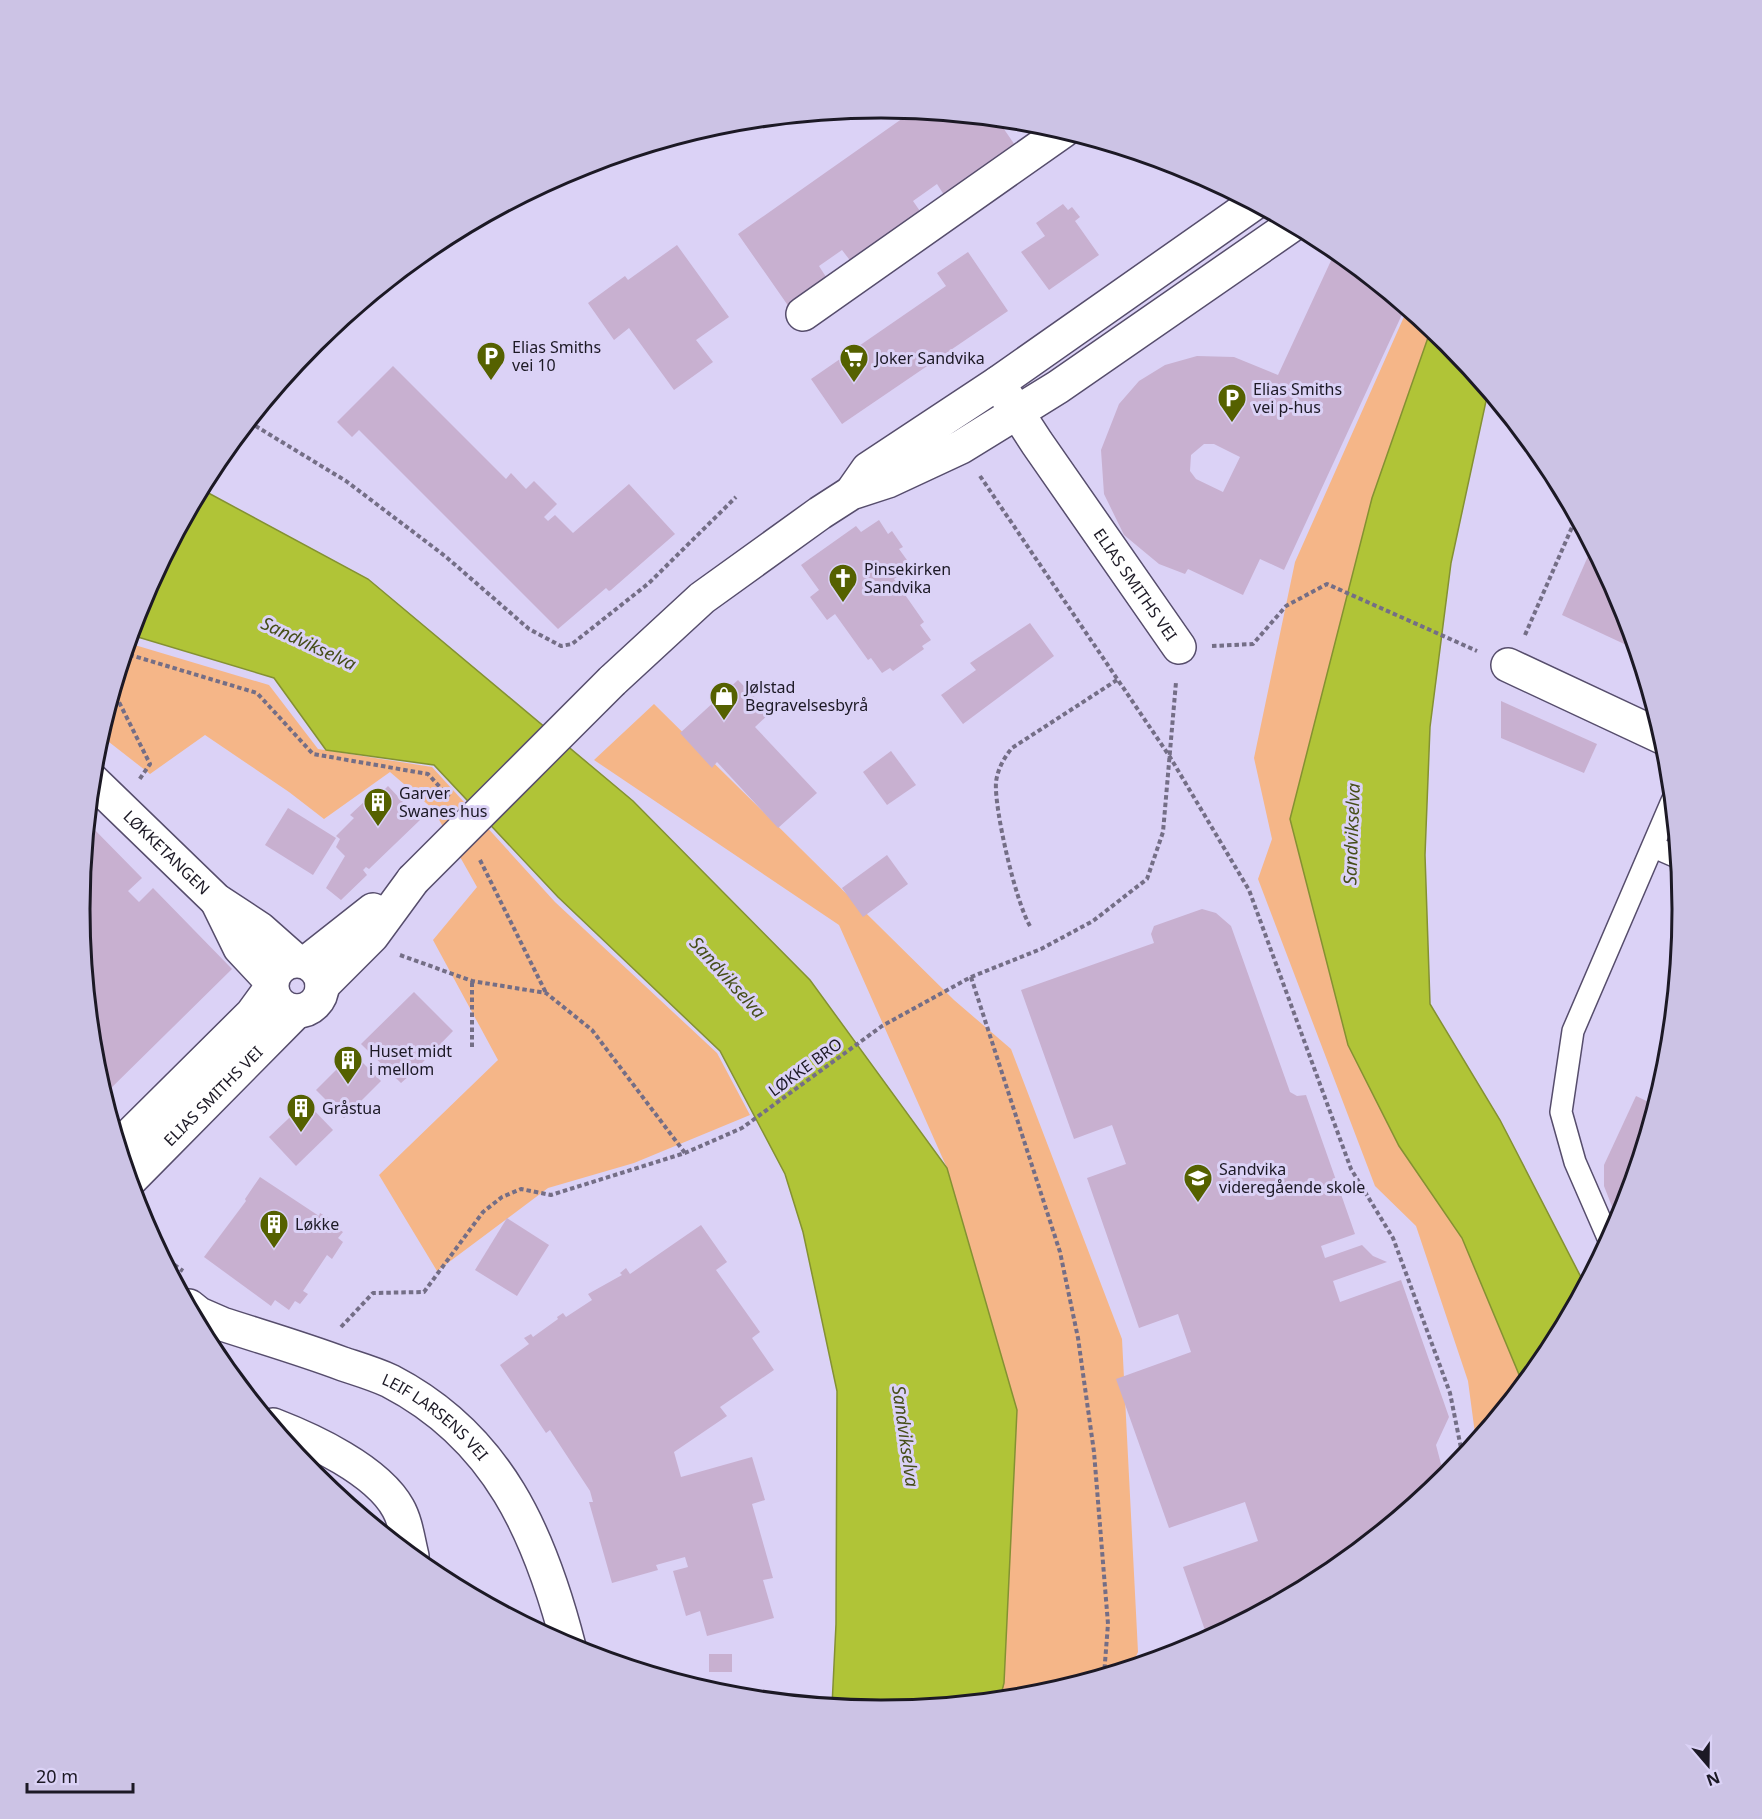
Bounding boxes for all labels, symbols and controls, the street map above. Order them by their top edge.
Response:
place label: Elias Smiths vei 10 [512,336,601,376]
parking icon: Elias Smiths vei 10 [475,340,507,382]
supermarket icon: Joker Sandvika [838,342,870,384]
place label: Joker Sandvika [873,347,985,369]
place label: Elias Smiths vei p-hus [1253,378,1342,418]
parking icon: Elias Smiths vei p-hus [1216,382,1248,424]
street label: ELIAS SMITHS VEI [1089,524,1182,645]
place label: Pinsekirken Sandvika [864,558,951,598]
church icon: Pinsekirken Sandvika [827,562,859,604]
water label: Sandvikselva [258,611,360,675]
place label: Jølstad Begravelsesbyrå [743,676,868,716]
shop icon: Jølstad Begravelsesbyrå [708,680,740,722]
place label: Garver Swanes hus [399,782,488,822]
water label: Sandvikselva [1337,783,1365,885]
building icon: Garver Swanes hus [362,786,394,828]
street label: LØKKETANGEN [119,805,215,899]
water label: Sandvikselva [685,931,771,1023]
street label: LØKKE BRO [764,1033,846,1101]
place label: Huset midt i mellom [369,1040,452,1080]
street label: ELIAS SMITHS VEI [159,1041,267,1151]
building icon: Huset midt i mellom [332,1044,364,1086]
building icon: Gråstua [285,1092,317,1134]
place label: Gråstua [322,1097,381,1119]
place label: Sandvika videregående skole [1219,1158,1365,1198]
school or university icon: Sandvika videregående skole [1182,1162,1214,1204]
building icon: Løkke [258,1208,290,1250]
place label: Løkke [295,1213,339,1235]
street label: LEIF LARSENS VEI [379,1368,493,1465]
water label: Sandvikselva [887,1384,925,1488]
north arrow [1678,1735,1738,1795]
scale bar [27,1756,134,1794]
text: 20 m [36,1764,78,1788]
text: N [1703,1767,1723,1792]

